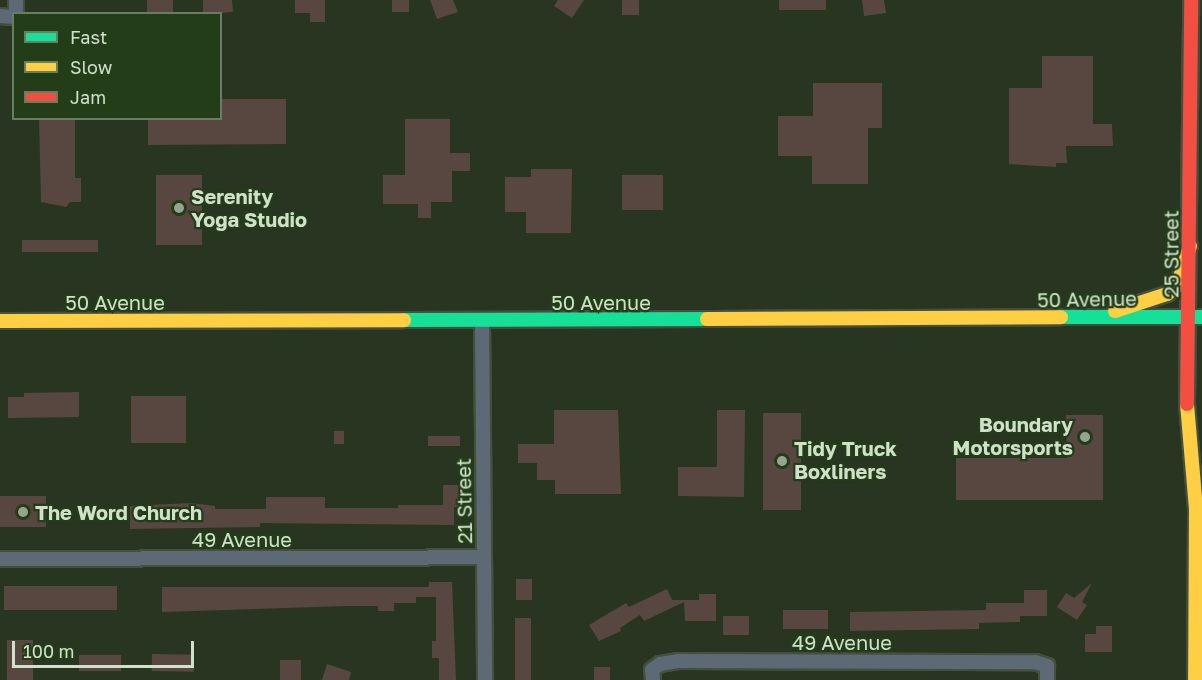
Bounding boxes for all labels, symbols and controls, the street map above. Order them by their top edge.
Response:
legend [12,12,222,120]
text: Fast [70,26,107,48]
text: Slow [70,56,112,78]
text: Jam [70,86,106,108]
place label: Serenity Yoga Studio [191,184,307,231]
marker: Serenity Yoga Studio [172,201,186,215]
street label: 25 Street [1159,210,1183,298]
street label: 50 Avenue [1037,286,1137,312]
street label: 50 Avenue [65,290,165,314]
street label: 50 Avenue [551,290,651,314]
place label: Boundary Motorsports [953,413,1073,460]
marker: Boundary Motorsports [1078,430,1092,444]
place label: Tidy Truck Boxliners [794,437,897,484]
marker: Tidy Truck Boxliners [775,454,789,468]
street label: 21 Street [451,458,477,544]
place label: The Word Church [35,500,202,524]
marker: The Word Church [16,505,30,519]
street label: 49 Avenue [192,527,292,551]
scale bar [15,629,196,667]
street label: 49 Avenue [792,630,892,654]
text: 100 m [23,640,74,662]

